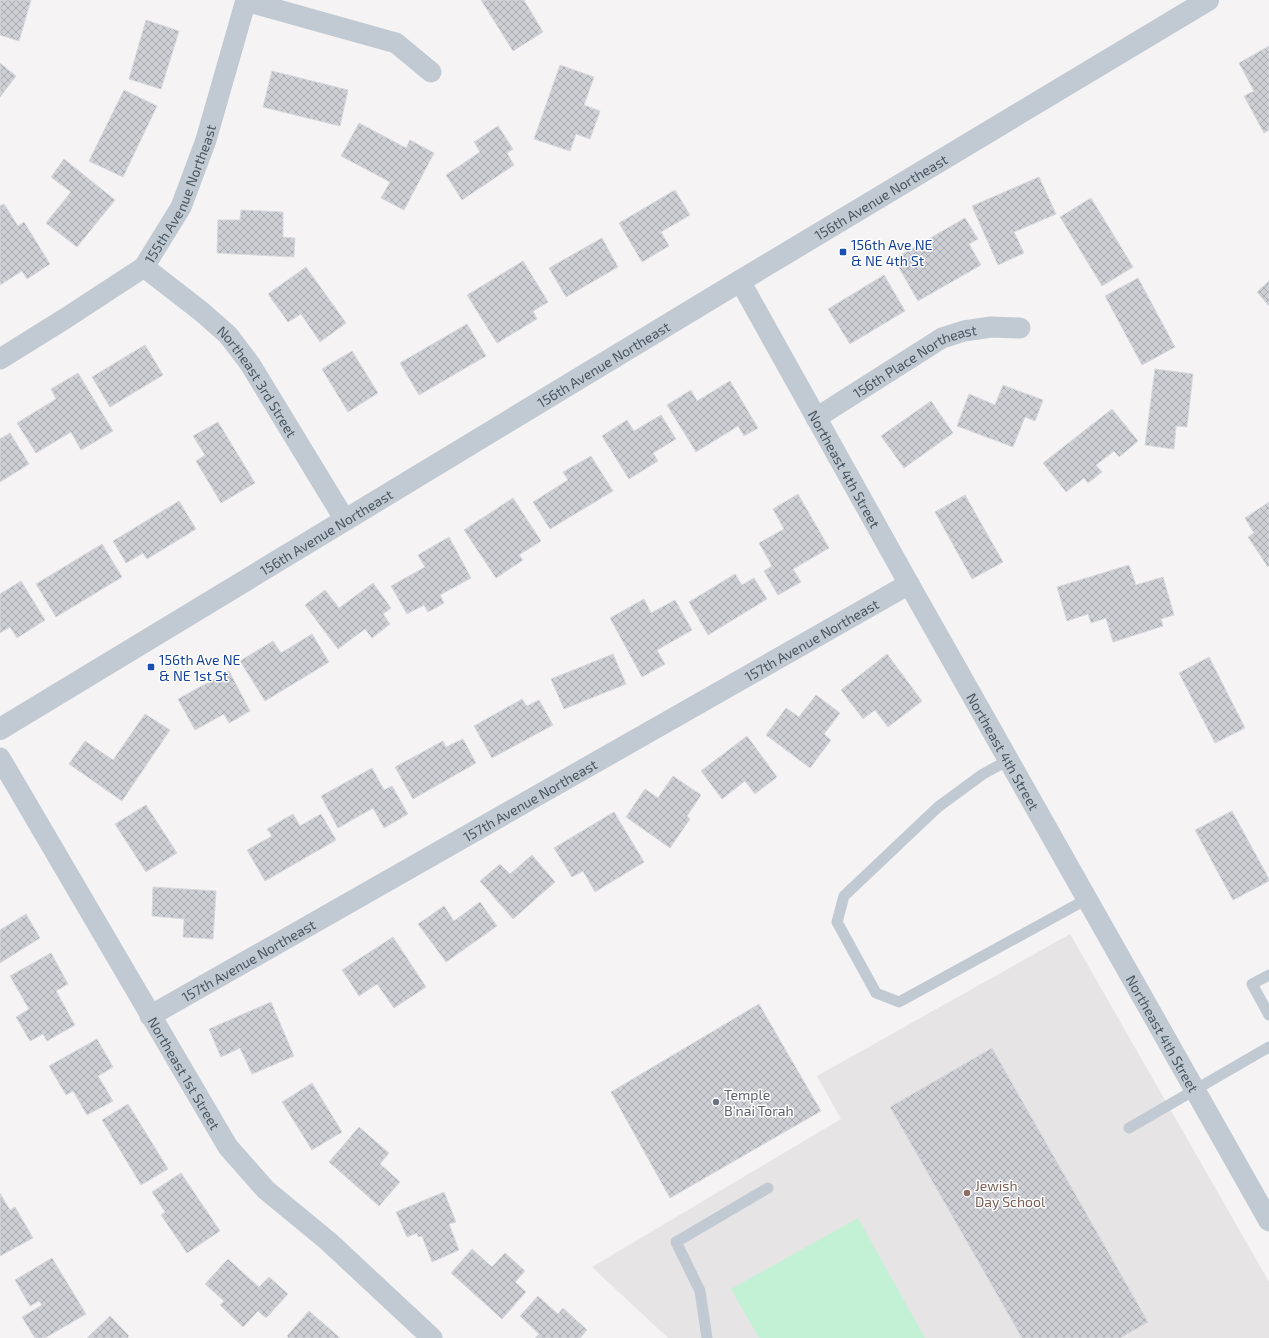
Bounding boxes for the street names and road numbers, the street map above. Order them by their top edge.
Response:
street label: 155th Avenue Northeast [140,122,219,266]
street label: 156th Avenue Northeast [811,150,950,243]
street label: 156th Avenue Northeast [534,317,673,411]
street label: 156th Place Northeast [849,321,978,401]
street label: Northeast 3rd Street [214,322,301,440]
street label: Northeast 4th Street [805,407,884,531]
street label: 156th Avenue Northeast [256,485,395,578]
street label: 157th Avenue Northeast [741,595,881,684]
street label: Northeast 4th Street [964,690,1043,813]
street label: 157th Avenue Northeast [460,755,600,845]
street label: 157th Avenue Northeast [178,915,318,1005]
street label: Northeast 4th Street [1123,972,1203,1095]
street label: Northeast 1st Street [145,1013,224,1132]

